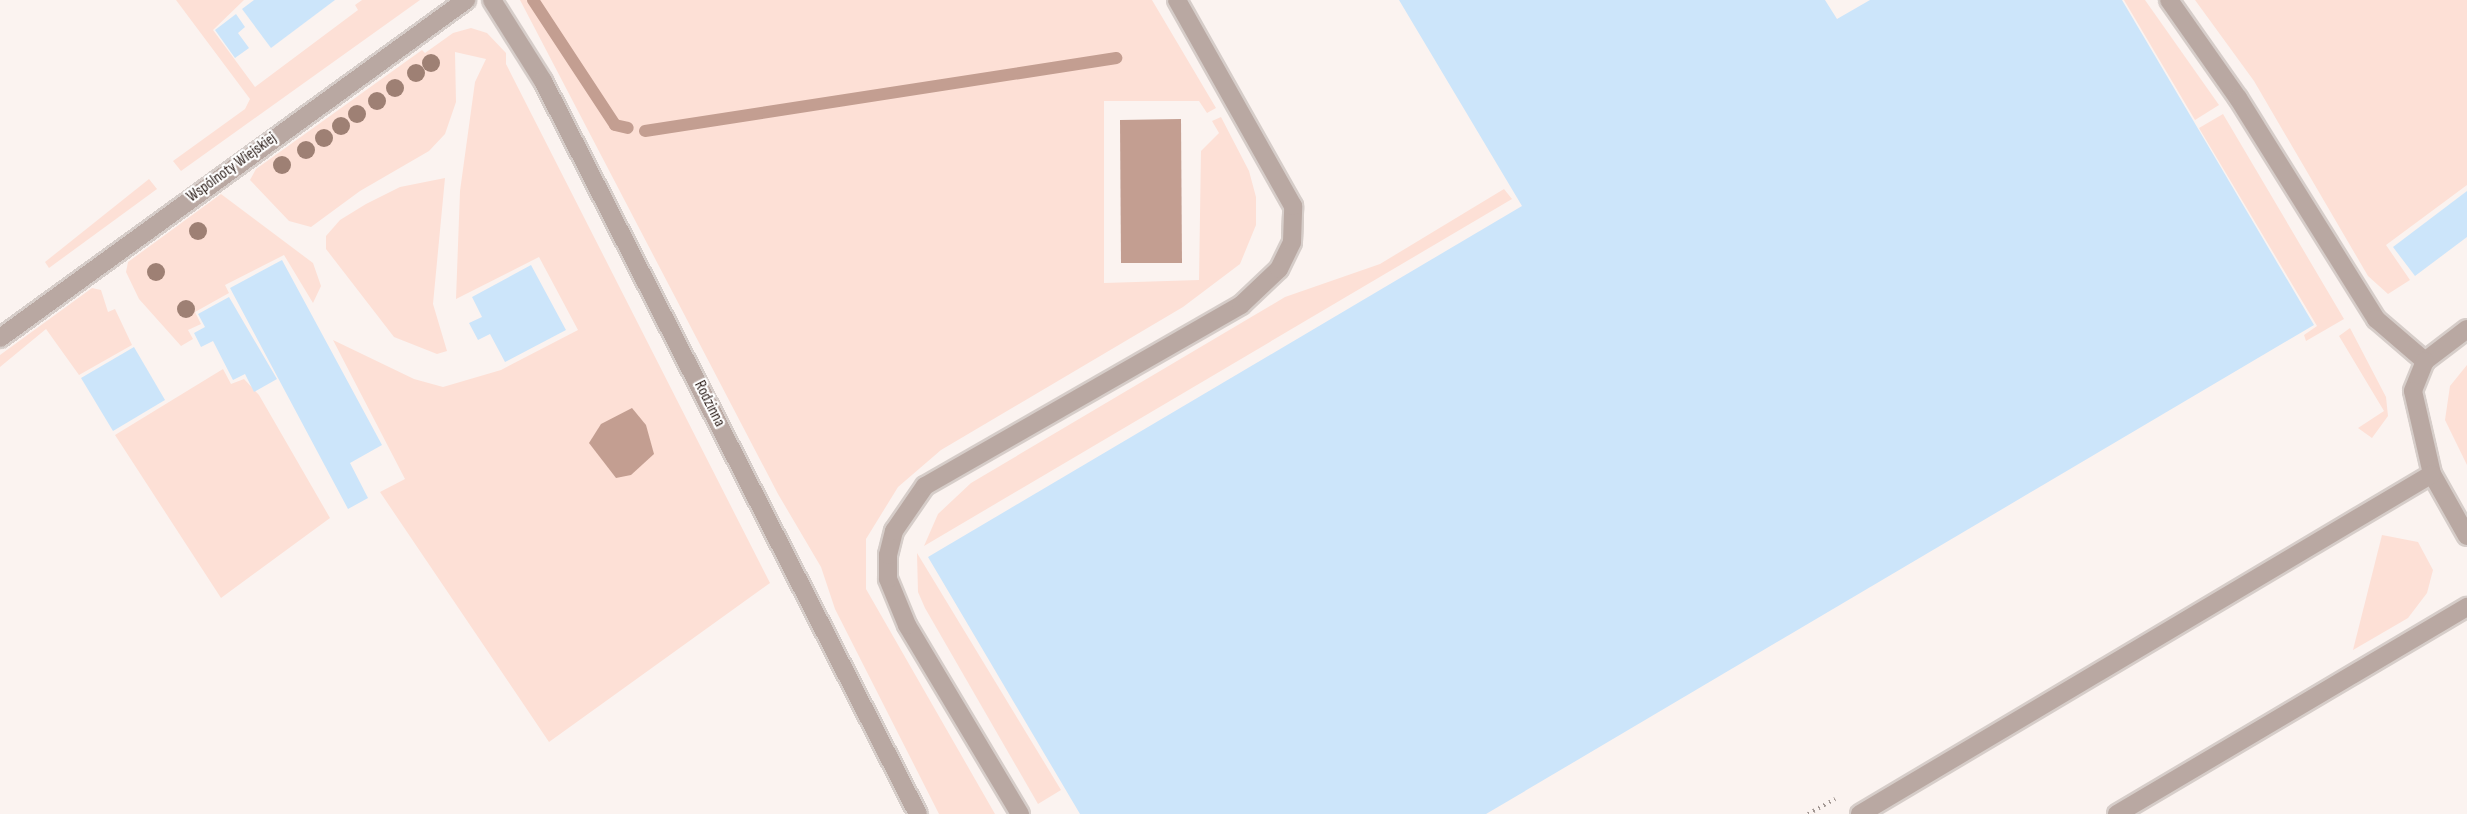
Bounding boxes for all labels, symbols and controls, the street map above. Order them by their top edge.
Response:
street label: Wspólnoty Wiejskiej [183,129,281,207]
street label: Rodzinna [689,378,729,430]

